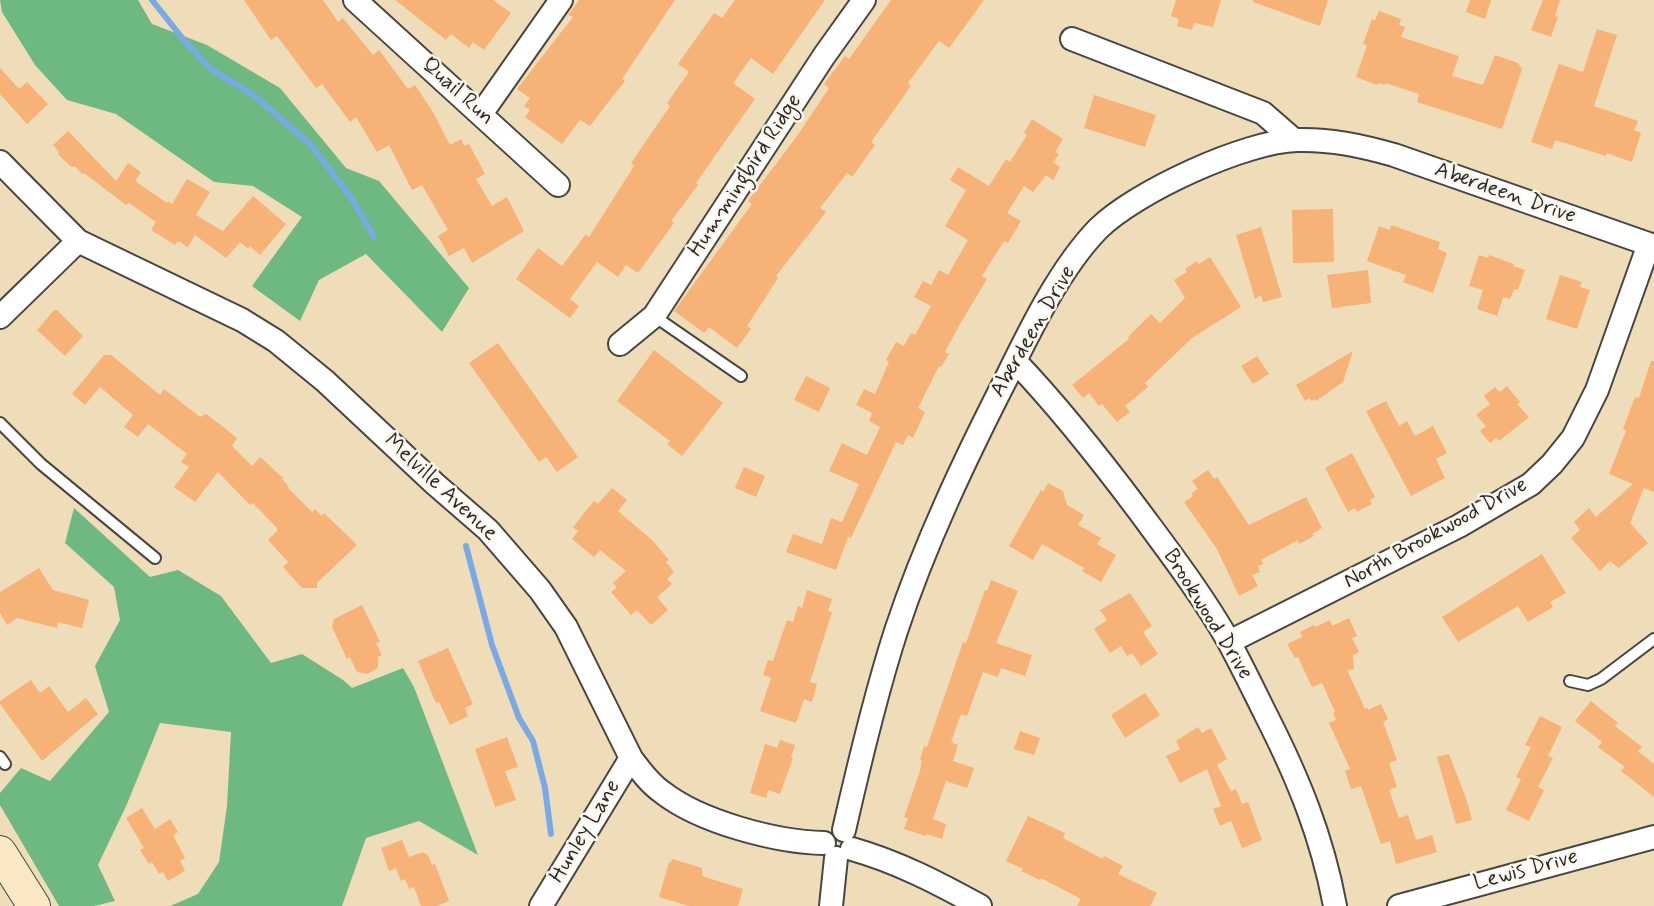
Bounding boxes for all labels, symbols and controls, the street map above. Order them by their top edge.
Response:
street label: Quail Run [415,52,499,132]
street label: Hummingbird Ridge [684,90,808,262]
street label: Aberdeen Drive [1431,157,1579,231]
street label: Aberdeen Drive [986,261,1082,403]
street label: Melville Avenue [378,429,502,547]
street label: North Brookwood Drive [1340,473,1532,595]
street label: Brookwood Drive [1156,545,1258,685]
street label: Hunley Lane [545,776,627,888]
street label: Lewis Drive [1471,844,1581,898]

